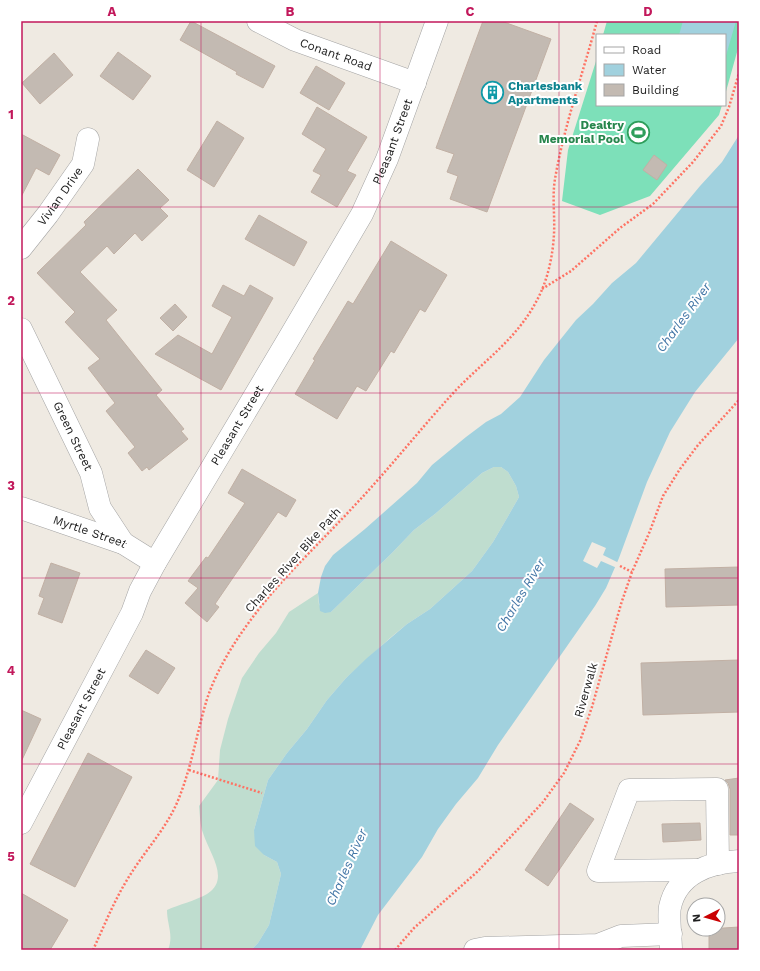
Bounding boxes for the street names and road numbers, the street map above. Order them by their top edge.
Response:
street label: Conant Road [298,35,374,74]
street label: Pleasant Street [369,97,415,187]
street label: Vivian Drive [35,164,86,228]
street label: Pleasant Street [208,383,266,468]
street label: Green Street [50,399,96,473]
street label: Charles River Bike Path [242,505,344,615]
street label: Myrtle Street [51,513,130,551]
street label: Riverwalk [572,661,601,719]
street label: Pleasant Street [54,666,109,752]

